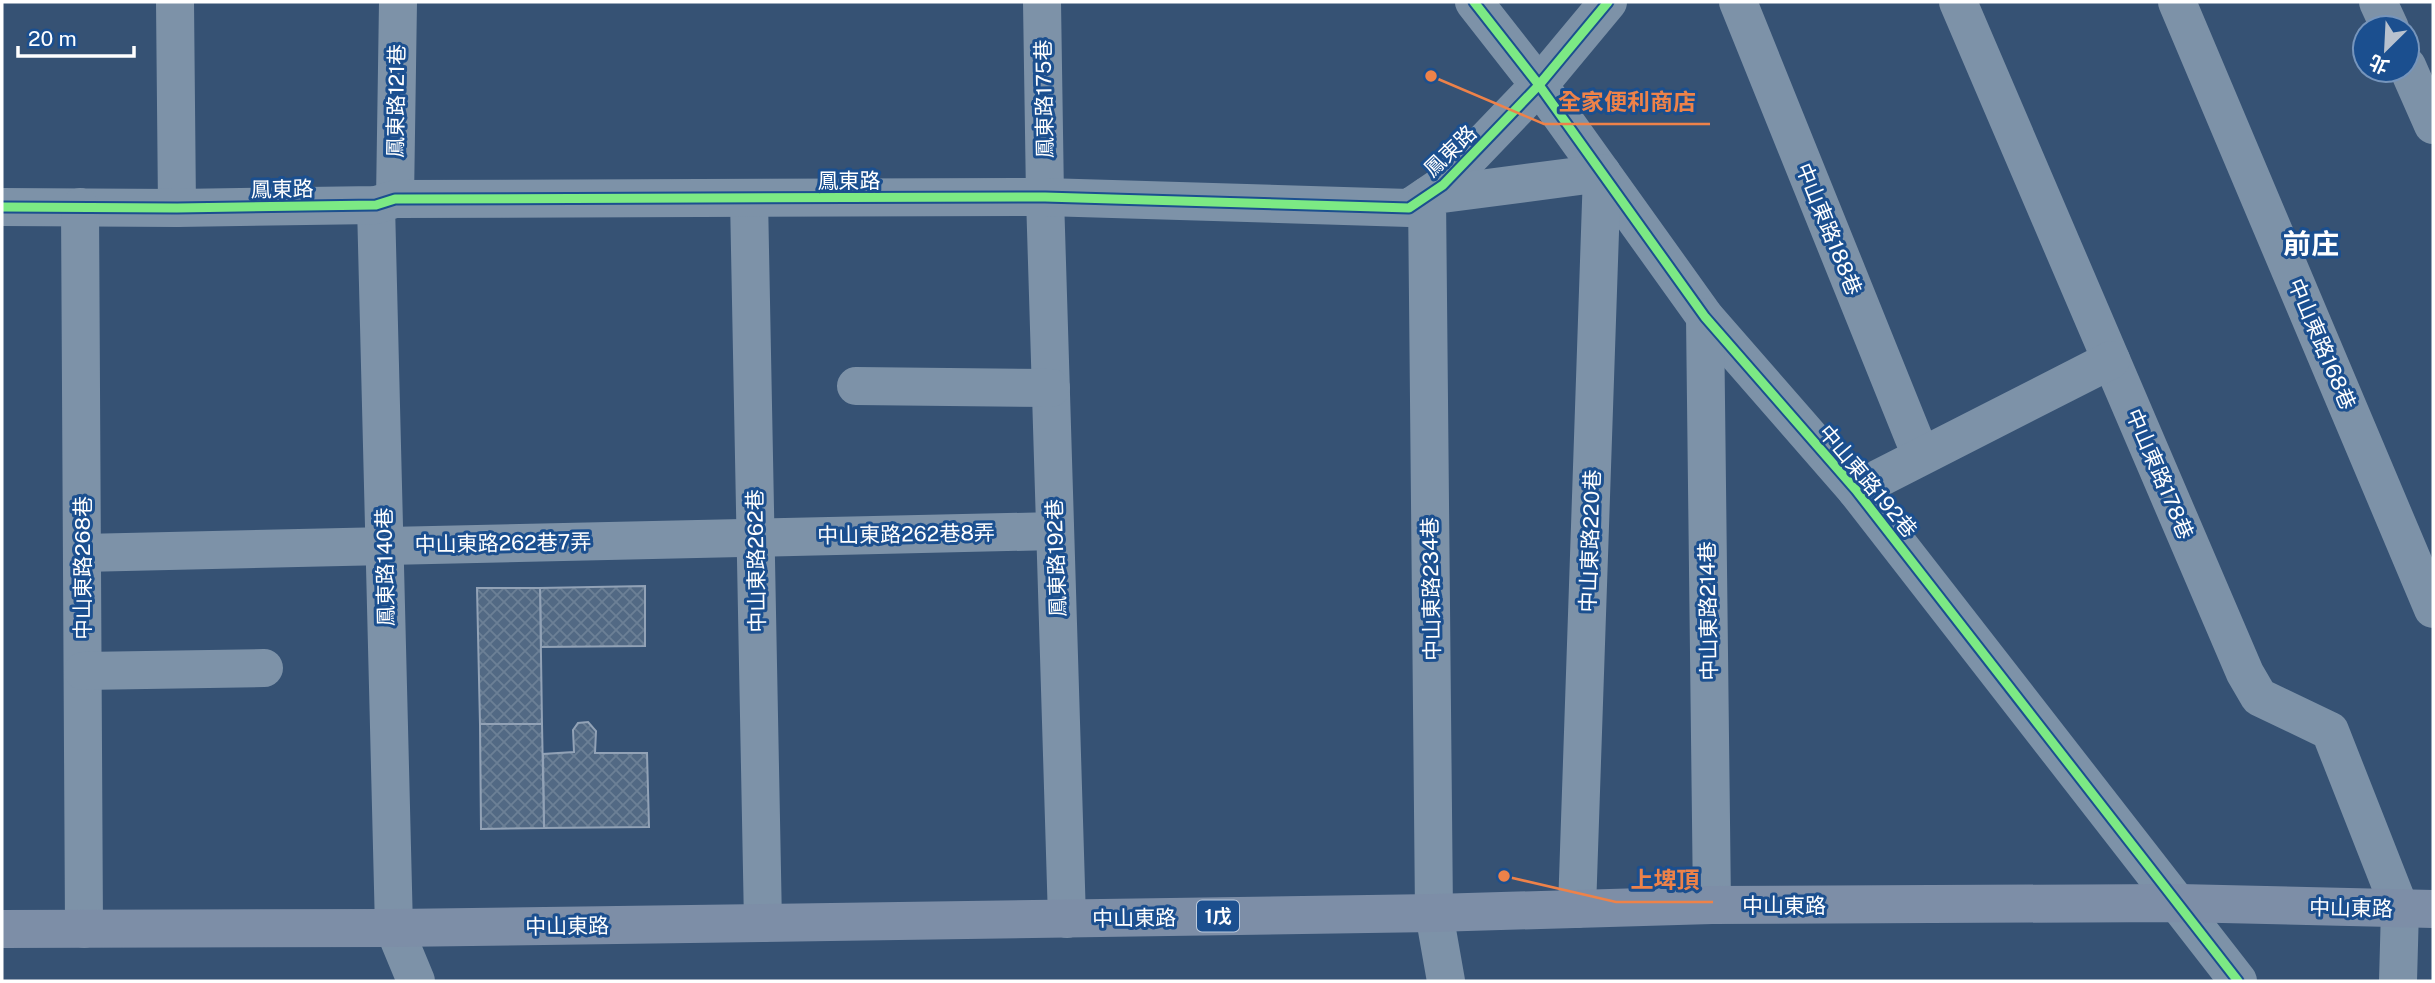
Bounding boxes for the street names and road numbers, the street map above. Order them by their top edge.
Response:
street label: 鳳東路175巷 [1030,39,1058,159]
street label: 鳳東路121巷 [383,44,409,158]
street label: 鳳東路 [1419,120,1481,182]
street label: 中山東路188巷 [1791,159,1867,299]
street label: 鳳東路 [818,168,881,193]
street label: 鳳東路 [250,176,314,202]
street label: 中山東路168巷 [2283,275,2361,413]
street label: 中山東路178巷 [2121,405,2199,543]
street label: 中山東路192巷 [1814,420,1922,542]
street label: 中山東路220巷 [1575,469,1605,613]
street label: 中山東路262巷 [742,489,770,633]
street label: 中山東路268巷 [70,496,95,640]
street label: 鳳東路192巷 [1041,499,1071,617]
street label: 鳳東路140巷 [371,507,399,627]
street label: 中山東路234巷 [1417,517,1445,661]
street label: 中山東路262巷8弄 [817,520,995,548]
street label: 中山東路262巷7弄 [414,529,592,557]
street label: 中山東路214巷 [1694,541,1722,681]
street label: 中山東路 [1742,893,1826,918]
street label: 中山東路 [2309,895,2393,921]
road number: 1戊 [1197,900,1239,932]
street label: 中山東路 [1092,905,1176,931]
street label: 中山東路 [525,913,609,939]

